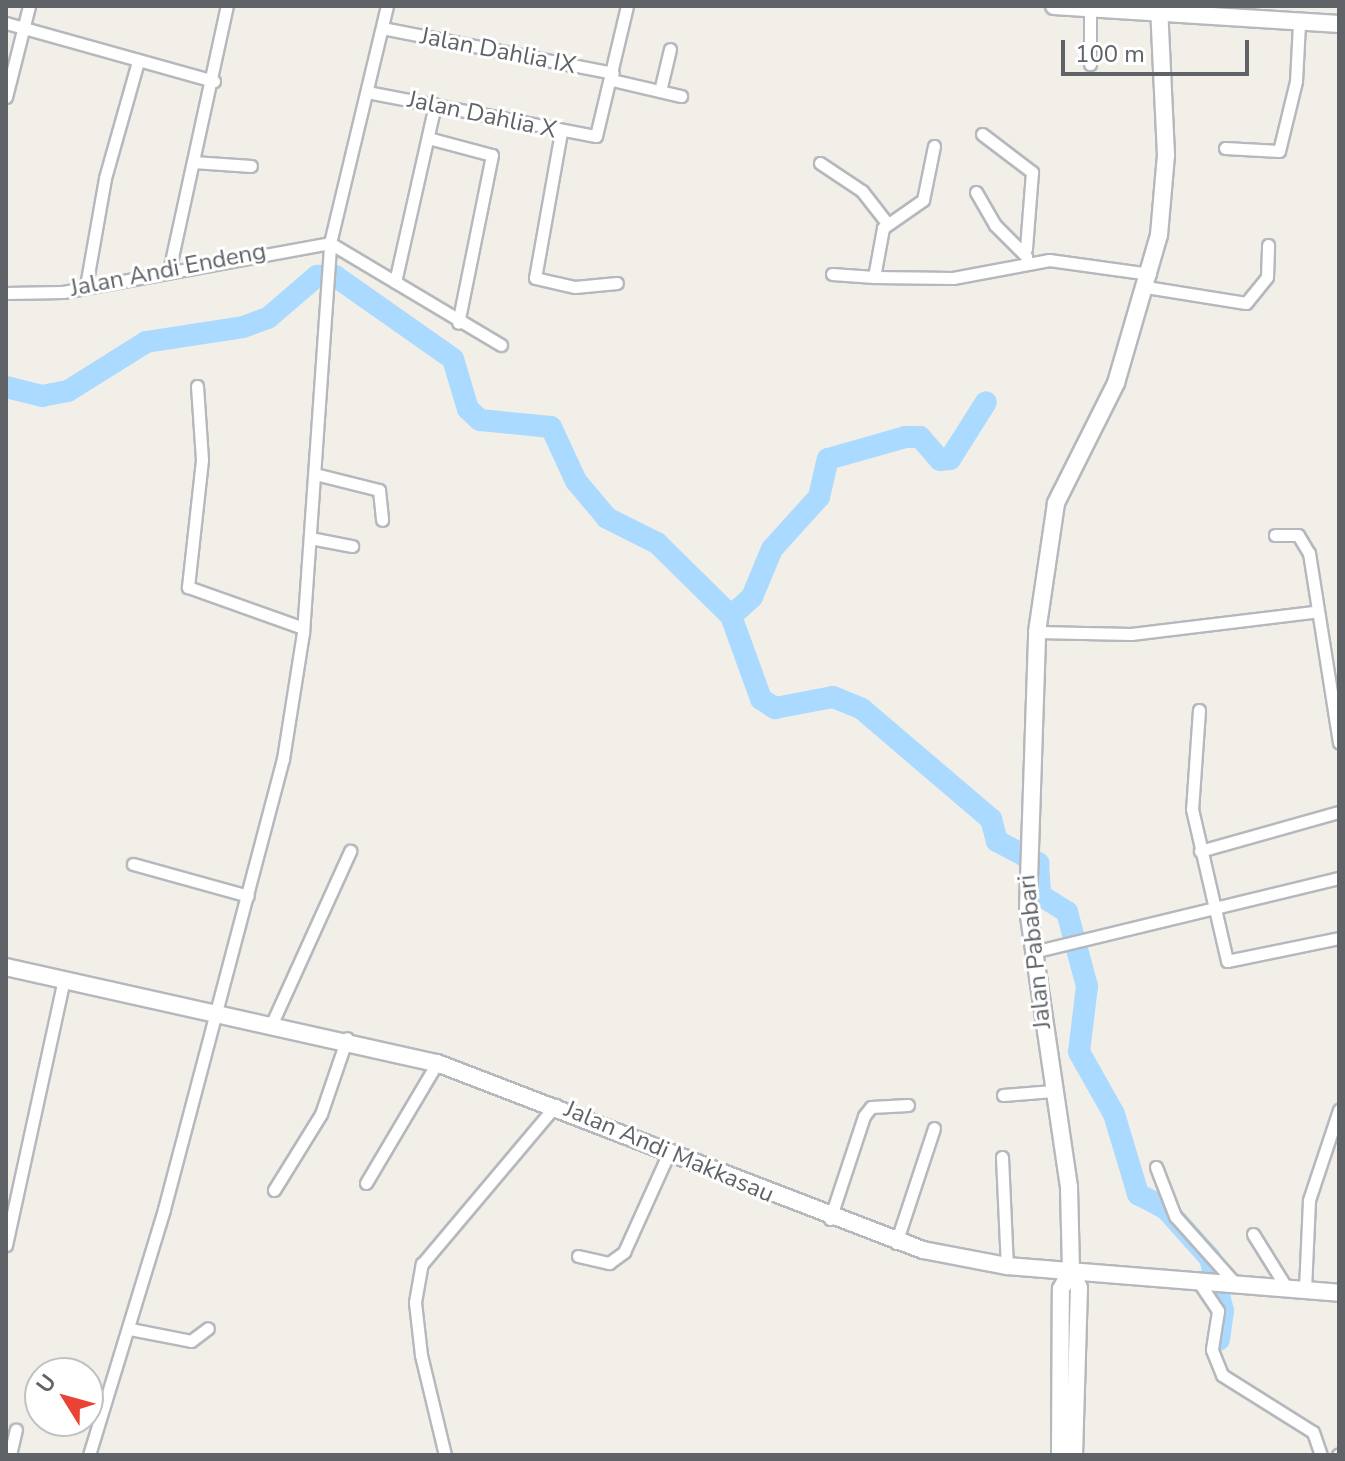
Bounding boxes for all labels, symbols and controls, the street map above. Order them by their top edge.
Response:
street label: Jalan Dahlia IX [418,22,578,80]
scale bar [1065,24,1253,74]
text: 100 m [1075,38,1145,70]
street label: Jalan Dahlia X [405,85,559,145]
street label: Jalan Andi Endeng [68,237,268,303]
street label: Jalan Pababari [1013,873,1057,1031]
street label: Jalan Andi Makkasau [560,1095,778,1209]
north arrow [24,1357,104,1437]
text: U [30,1368,63,1399]

